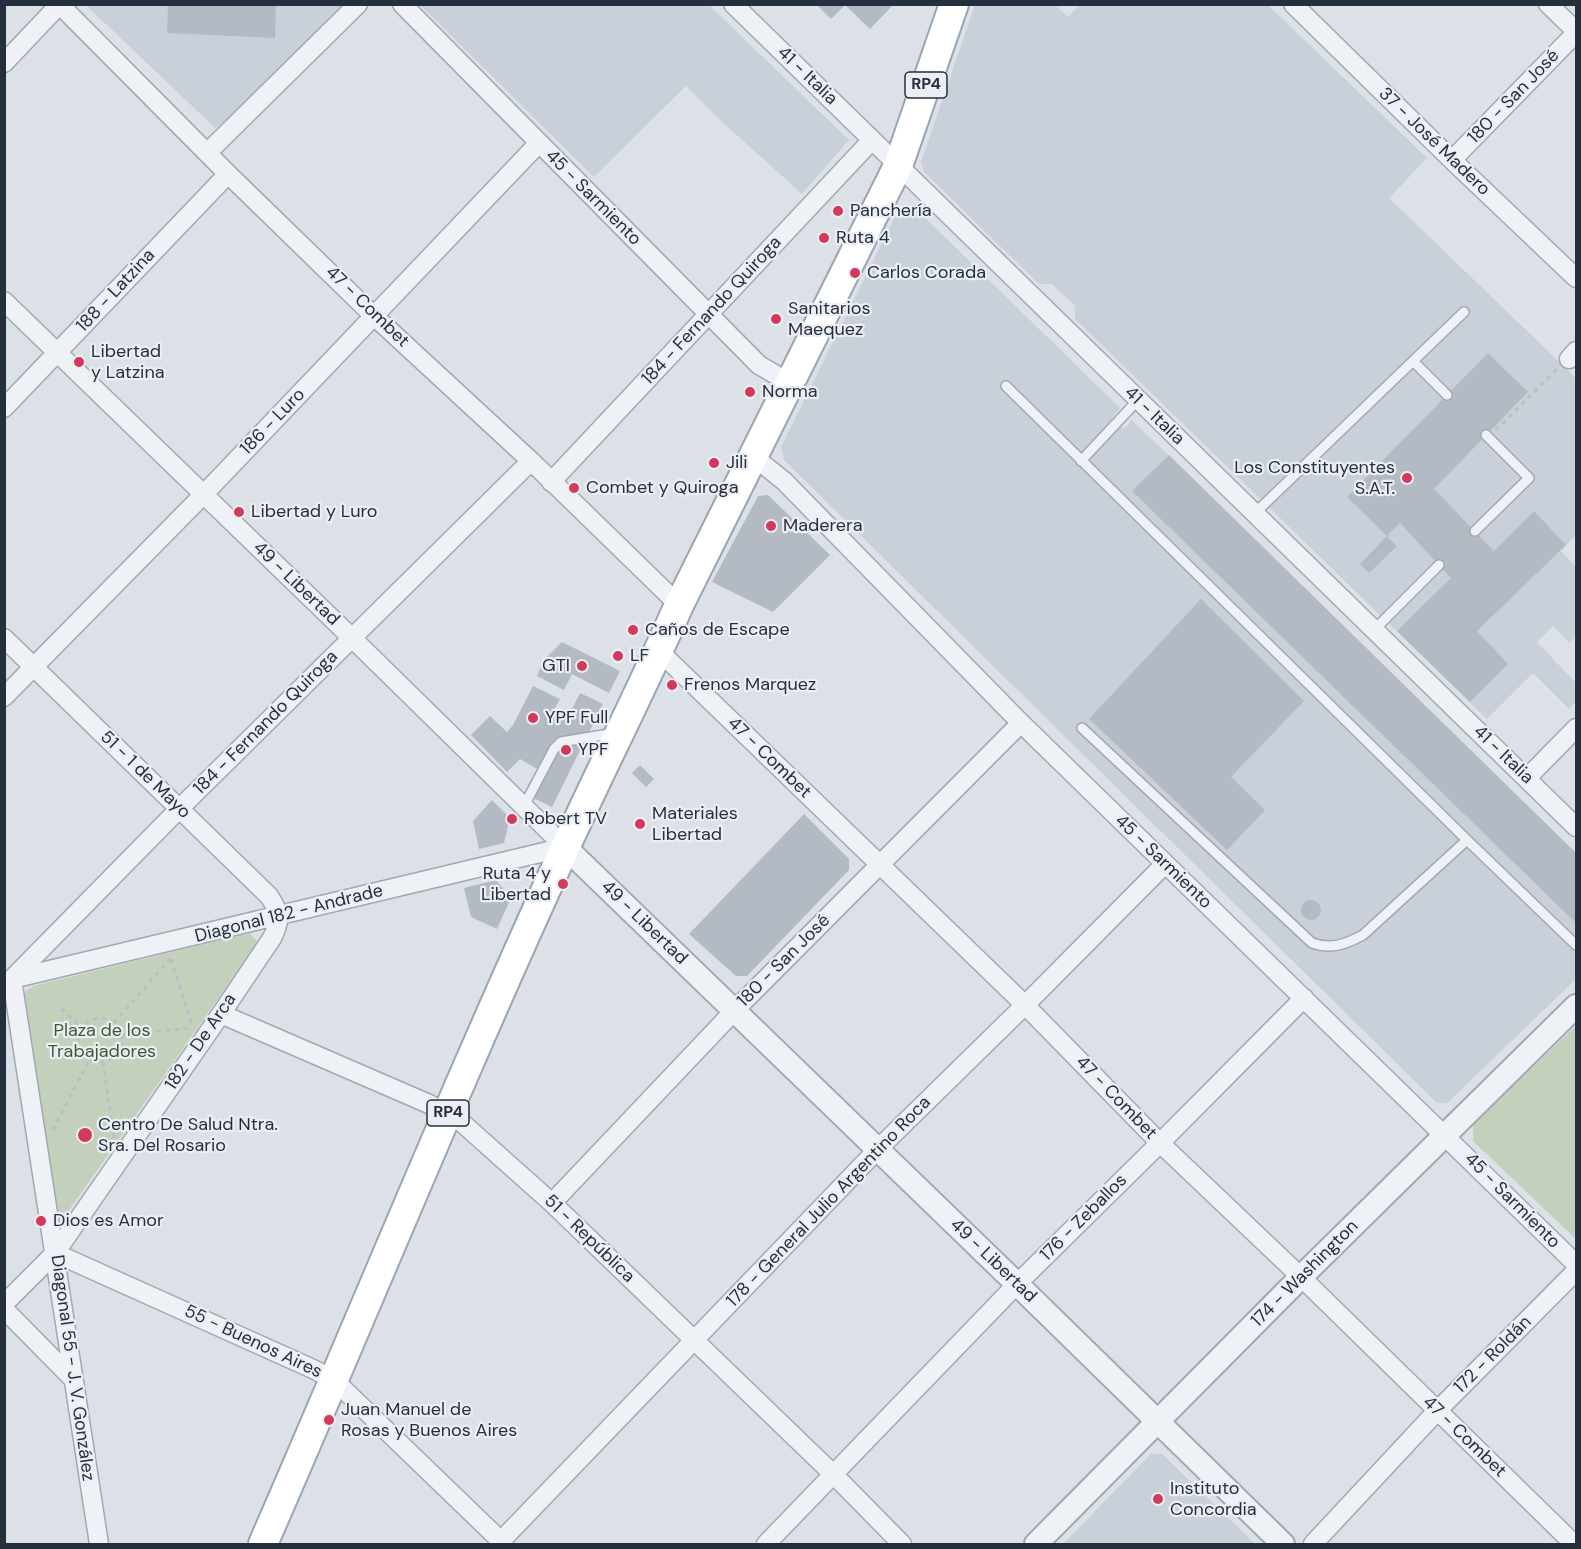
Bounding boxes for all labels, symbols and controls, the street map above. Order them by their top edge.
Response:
street label: 41 - Italia [773,42,841,110]
street label: 180 - San José [1464,45,1564,149]
road number: RP4 [905,72,947,98]
street label: 37 - José Madero [1374,83,1494,201]
street label: 45 - Sarmiento [541,146,645,250]
place label: Panchería [850,200,931,222]
marker: Panchería [831,204,845,218]
place label: Ruta 4 [836,227,890,249]
marker: Ruta 4 [817,231,831,245]
street label: 184 - Fernando Quiroga [638,232,786,390]
street label: 188 - Latzina [72,245,160,337]
street label: 47 - Combet [321,262,413,352]
place label: Carlos Corada [867,262,986,284]
marker: Carlos Corada [848,266,862,280]
place label: Sanitarios Maequez [788,298,870,340]
marker: Sanitarios Maequez [769,312,783,326]
place label: Libertad y Latzina [91,341,165,384]
marker: Libertad y Latzina [72,355,86,369]
place label: Norma [762,381,818,403]
street label: 41 - Italia [1120,382,1188,450]
street label: 186 - Luro [236,384,310,460]
marker: Norma [743,385,757,399]
place label: Jili [726,452,748,474]
marker: Jili [707,456,721,470]
place label: Los Constituyentes S.A.T. [1234,457,1395,500]
marker: Los Constituyentes S.A.T. [1400,471,1414,485]
place label: Combet y Quiroga [586,477,738,499]
marker: Combet y Quiroga [567,481,581,495]
place label: Libertad y Luro [251,501,377,523]
marker: Libertad y Luro [232,505,246,519]
place label: Maderera [783,515,862,537]
marker: Maderera [764,519,778,533]
street label: 49 - Libertad [248,537,344,631]
place label: Caños de Escape [645,619,790,641]
marker: Caños de Escape [626,623,640,637]
place label: LF [630,645,649,667]
street label: 184 - Fernando Quiroga [189,646,343,800]
marker: LF [611,649,625,663]
place label: GTI [542,655,570,677]
marker: GTI [575,659,589,673]
place label: Frenos Marquez [684,674,816,696]
marker: Frenos Marquez [665,678,679,692]
place label: YPF Full [545,707,608,729]
marker: YPF Full [526,711,540,725]
street label: 47 - Combet [723,713,815,803]
street label: 41 - Italia [1469,721,1537,789]
street label: 51 - 1 de Mayo [95,727,195,823]
place label: YPF [578,739,609,761]
marker: YPF [559,743,573,757]
place label: Materiales Libertad [652,803,738,846]
place label: Robert TV [524,808,607,830]
street label: 45 - Sarmiento [1110,810,1216,914]
marker: Robert TV [505,812,519,826]
marker: Materiales Libertad [633,817,647,831]
place label: Ruta 4 y Libertad [481,863,551,906]
street label: 49 - Libertad [596,876,692,970]
marker: Ruta 4 y Libertad [556,877,570,891]
street label: Diagonal 182 - Andrade [193,880,385,948]
street label: 180 - San José [733,910,835,1012]
street label: 182 - De Arca [161,990,241,1094]
park label: Plaza de los Trabajadores [48,1020,156,1062]
street label: 47 - Combet [1071,1052,1161,1144]
street label: 178 - General Julio Argentino Roca [722,1092,936,1312]
road number: RP4 [427,1100,469,1126]
place label: Centro De Salud Ntra. Sra. Del Rosario [98,1114,278,1156]
marker: Centro De Salud Ntra. Sra. Del Rosario [76,1126,94,1144]
street label: 45 - Sarmiento [1460,1149,1564,1253]
street label: 176 - Zeballos [1036,1170,1132,1266]
street label: 51 - República [539,1190,639,1288]
place label: Dios es Amor [53,1210,164,1232]
marker: Dios es Amor [34,1214,48,1228]
street label: 49 - Libertad [945,1214,1041,1308]
street label: 174 - Washington [1247,1216,1363,1332]
street label: Diagonal 55 - J. V. González [45,1254,99,1482]
street label: 55 - Buenos Aires [181,1301,325,1383]
street label: 172 - Roldán [1450,1312,1536,1398]
street label: 47 - Combet [1418,1392,1510,1482]
place label: Juan Manuel de Rosas y Buenos Aires [341,1399,517,1442]
marker: Juan Manuel de Rosas y Buenos Aires [322,1413,336,1427]
place label: Instituto Concordia [1170,1478,1257,1520]
marker: Instituto Concordia [1151,1492,1165,1506]

